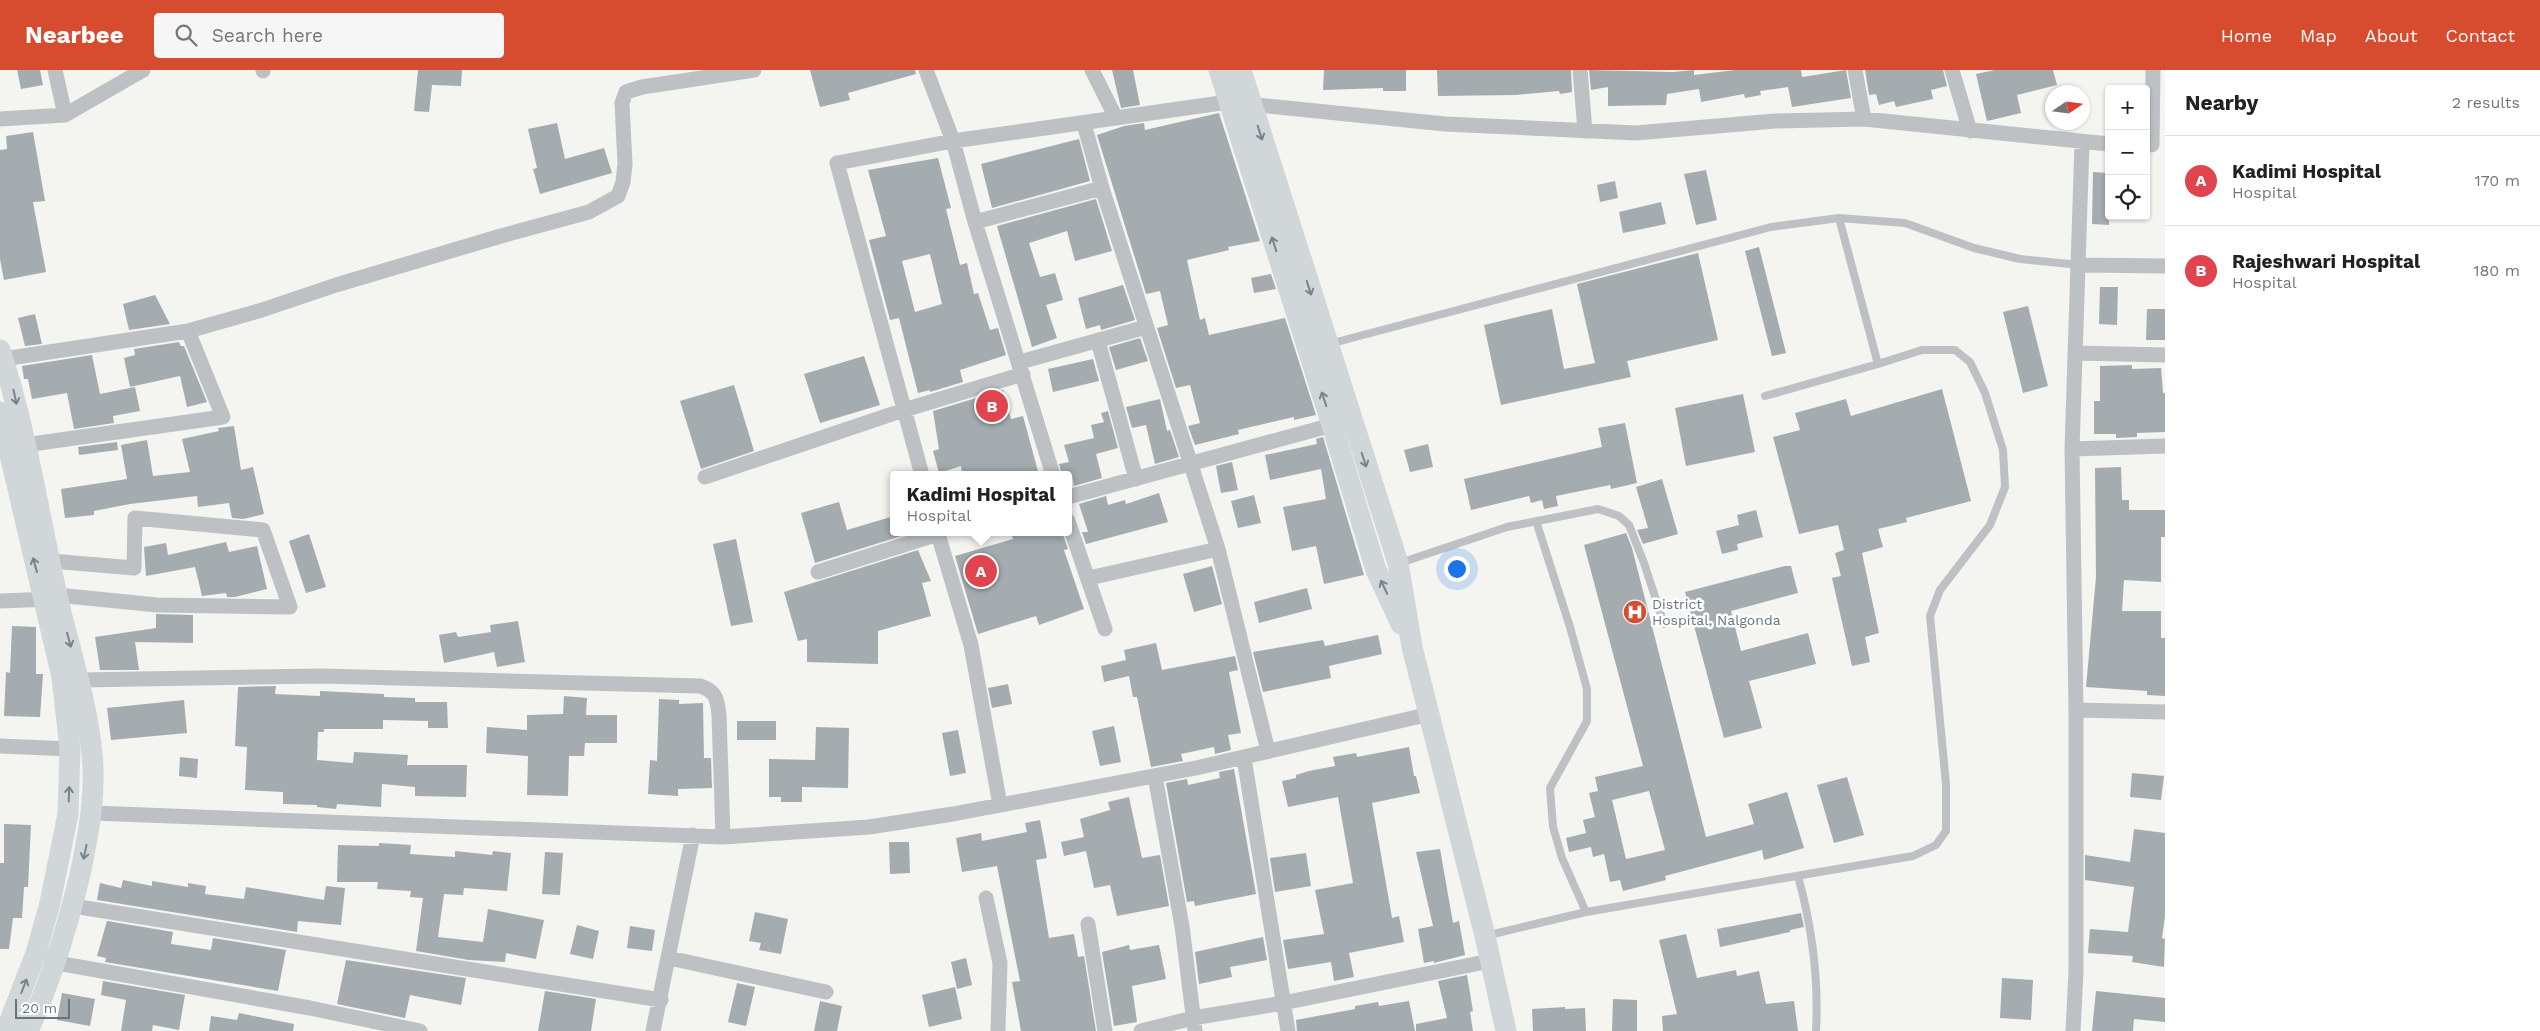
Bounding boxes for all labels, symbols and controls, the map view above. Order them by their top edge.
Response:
search box [154,13,504,58]
text: Nearbee [25,21,124,49]
icon: search [172,21,200,49]
text: Search here [212,24,323,47]
text: Home [2221,25,2272,46]
text: Map [2300,25,2337,46]
text: About [2365,25,2417,46]
text: Contact [2445,25,2515,46]
north arrow [2045,85,2090,130]
map controls [2105,85,2150,220]
button: + [2105,85,2150,130]
text: Nearby [2185,90,2258,115]
text: 2 results [2452,93,2520,112]
one-way arrow [1256,125,1266,141]
button: − [2105,130,2150,175]
text: Kadimi Hospital [2232,160,2381,183]
text: A [2196,171,2206,190]
text: 170 m [2474,171,2520,190]
button: locate [2105,175,2150,220]
text: Hospital [2232,183,2297,202]
one-way arrow [1269,237,1278,253]
text: Rajeshwari Hospital [2232,250,2420,273]
text: B [2196,261,2206,280]
text: 180 m [2473,261,2520,280]
text: Hospital [2232,273,2297,292]
one-way arrow [1305,280,1315,296]
pin: B [976,387,1008,425]
one-way arrow [11,388,20,404]
one-way arrow [1319,392,1328,407]
one-way arrow [1360,451,1369,467]
popup [890,471,1072,536]
text: Kadimi Hospital [907,483,1055,506]
text: Hospital [907,506,971,525]
pin: A [965,552,997,590]
your location [1444,556,1470,582]
one-way arrow [29,558,39,574]
one-way arrow [1378,580,1388,595]
place label: District Hospital, Nalgonda [1652,596,1781,628]
hospital icon: District Hospital, Nalgonda [1622,599,1648,625]
one-way arrow [65,632,75,648]
one-way arrow [64,786,74,802]
one-way arrow [80,844,89,860]
one-way arrow [20,978,29,994]
scale bar [15,996,70,1019]
text: 20 m [22,1000,57,1016]

